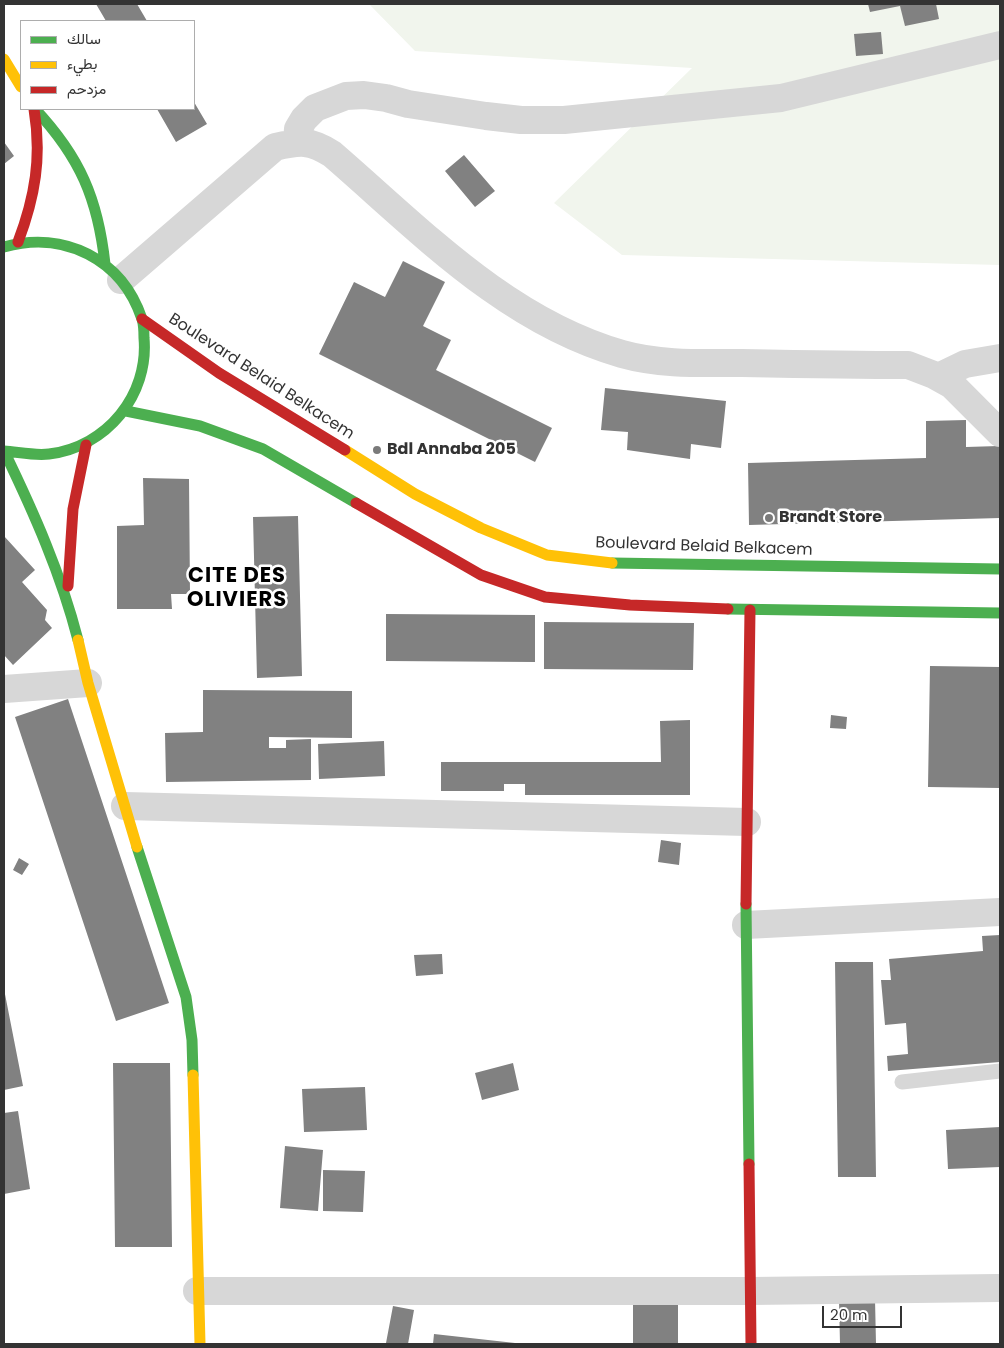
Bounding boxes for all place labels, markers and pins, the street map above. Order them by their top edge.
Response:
place label: Bdl Annaba 205 [387,440,516,460]
marker: Bdl Annaba 205 [371,444,383,456]
place label: Brandt Store [779,508,882,528]
marker: Brandt Store [763,512,775,524]

